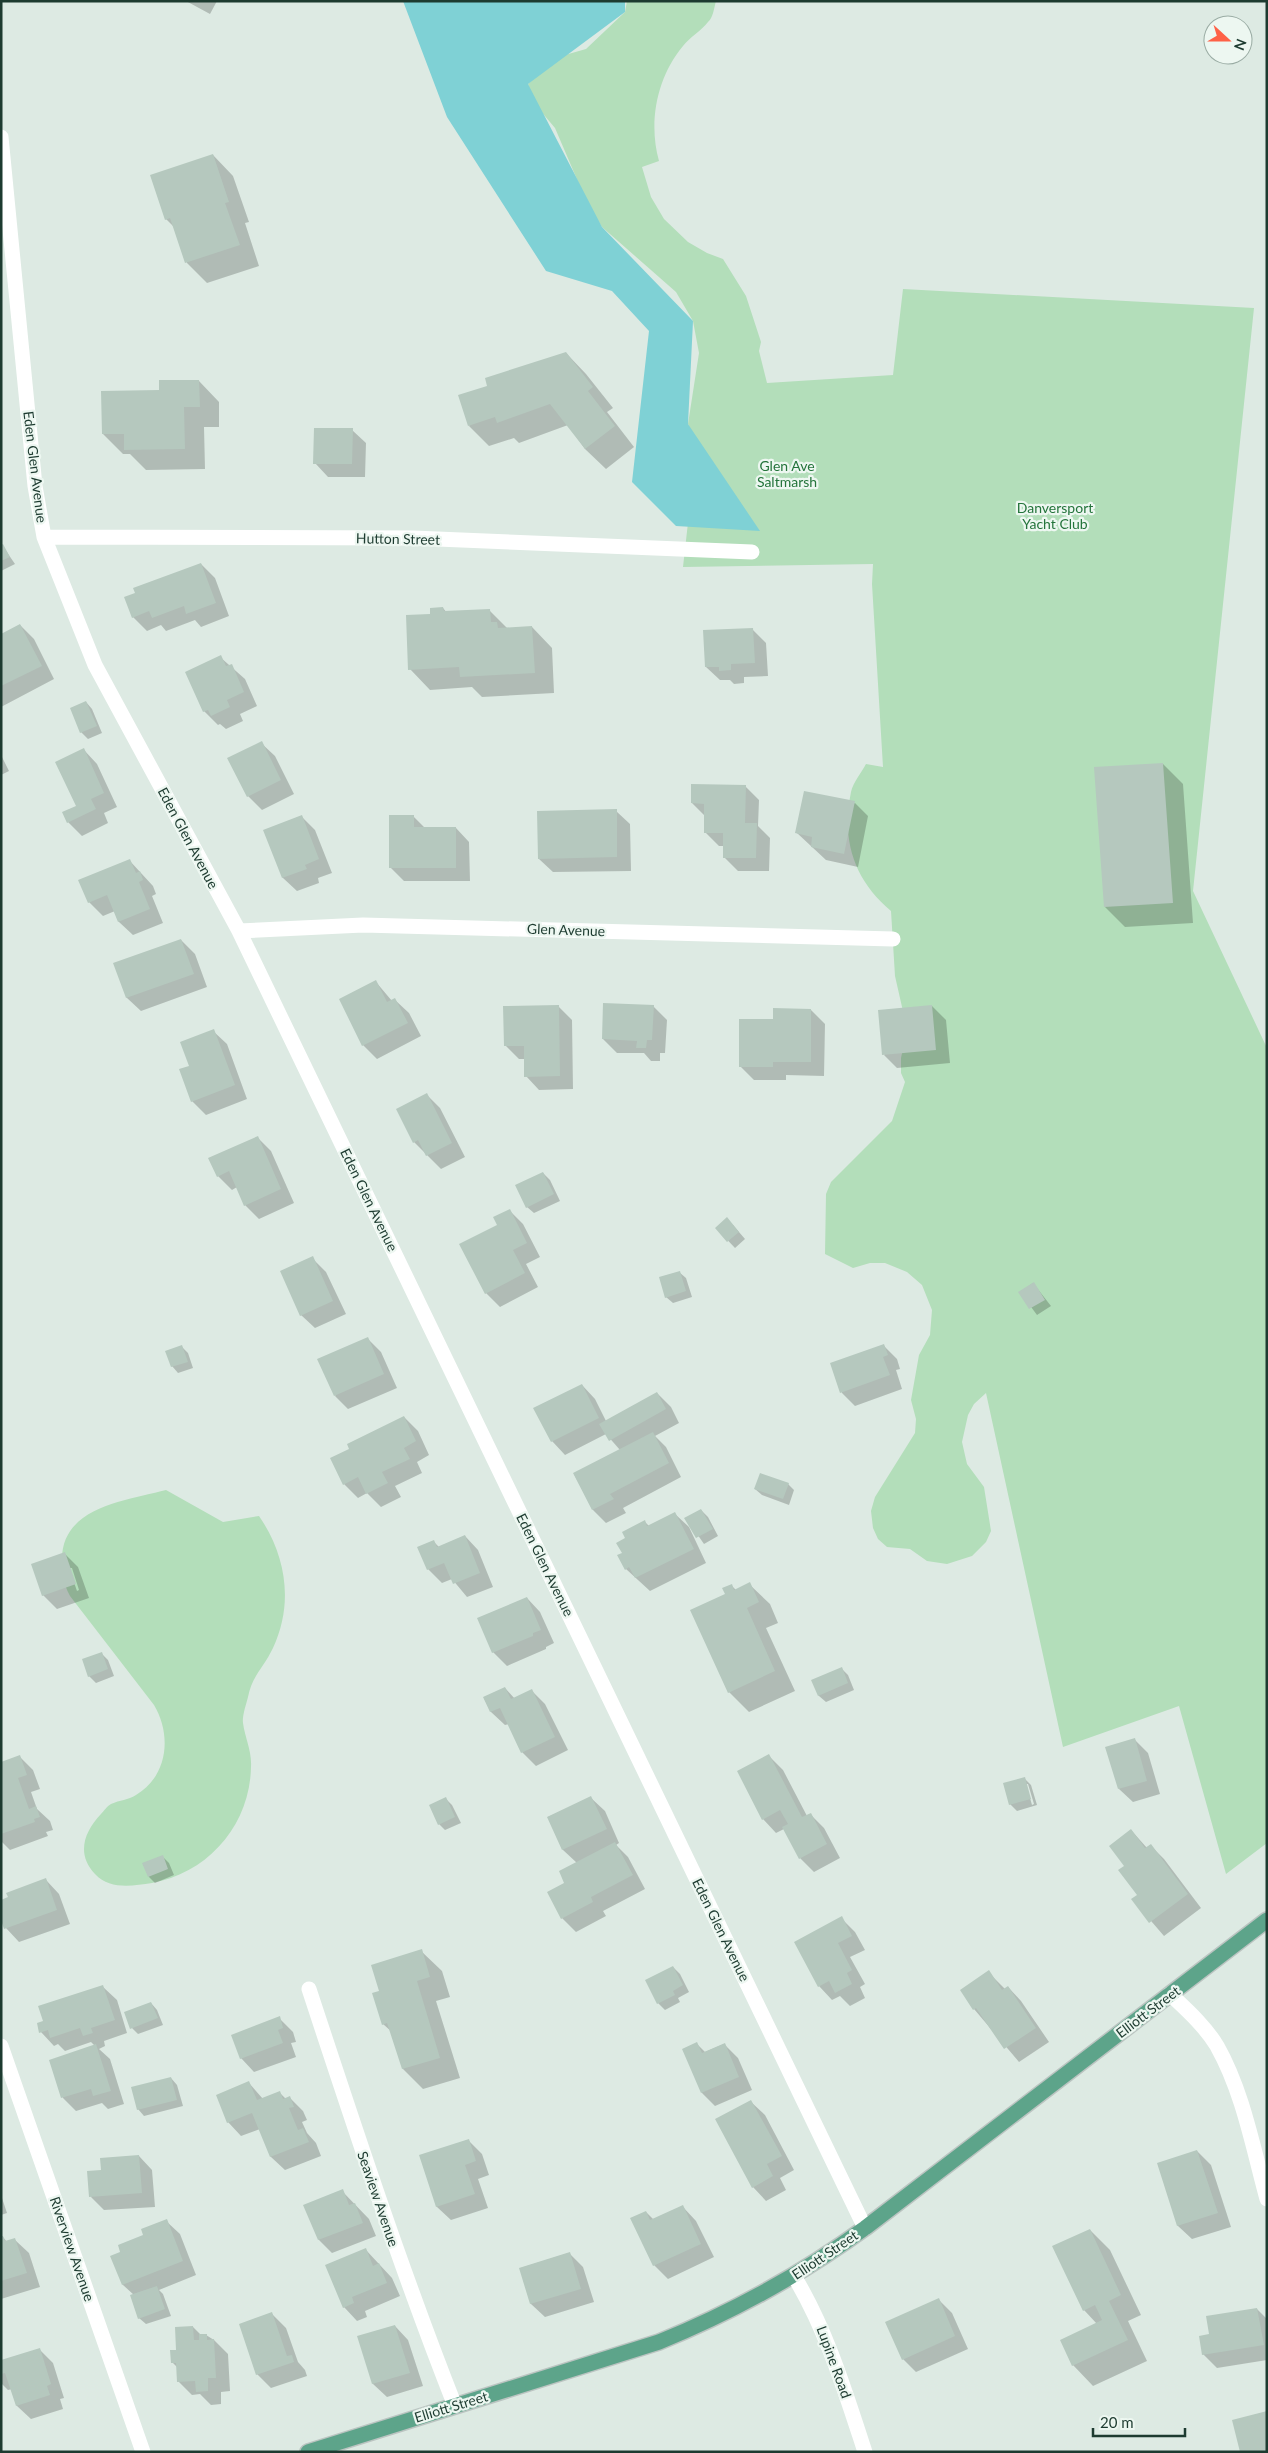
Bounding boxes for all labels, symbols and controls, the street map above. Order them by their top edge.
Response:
north arrow [1203,15,1253,65]
text: N [1231,37,1250,53]
street label: Eden Glen Avenue [20,410,51,524]
park label: Glen Ave Saltmarsh [757,457,817,490]
park label: Danversport Yacht Club [1017,499,1093,532]
street label: Hutton Street [356,529,440,548]
street label: Eden Glen Avenue [155,784,222,891]
street label: Glen Avenue [527,920,605,939]
street label: Eden Glen Avenue [337,1145,402,1254]
street label: Eden Glen Avenue [513,1510,578,1619]
street label: Eden Glen Avenue [689,1875,754,1984]
street label: Elliott Street [1112,1982,1183,2041]
street label: Seaview Avenue [354,2149,403,2249]
street label: Riverview Avenue [47,2194,98,2303]
street label: Elliott Street [789,2226,861,2283]
street label: Lupine Road [814,2323,855,2400]
street label: Elliott Street [412,2387,490,2426]
scale bar [1093,2406,1186,2438]
text: 20 m [1100,2413,1134,2431]

